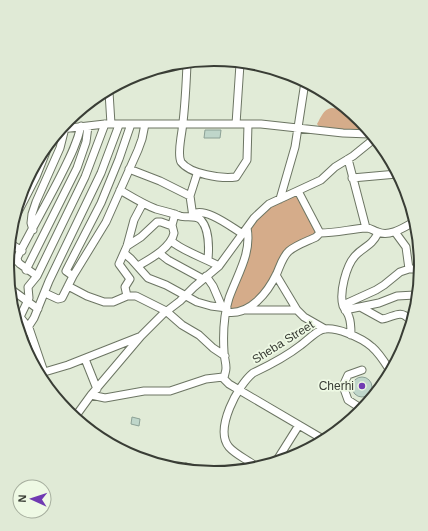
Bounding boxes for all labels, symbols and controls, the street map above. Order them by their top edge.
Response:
street label: Sheba Street [250,317,317,367]
place label: Cherhi [319,379,354,393]
marker: Cherhi [357,381,367,391]
north arrow [12,479,52,519]
text: N [16,494,28,503]

